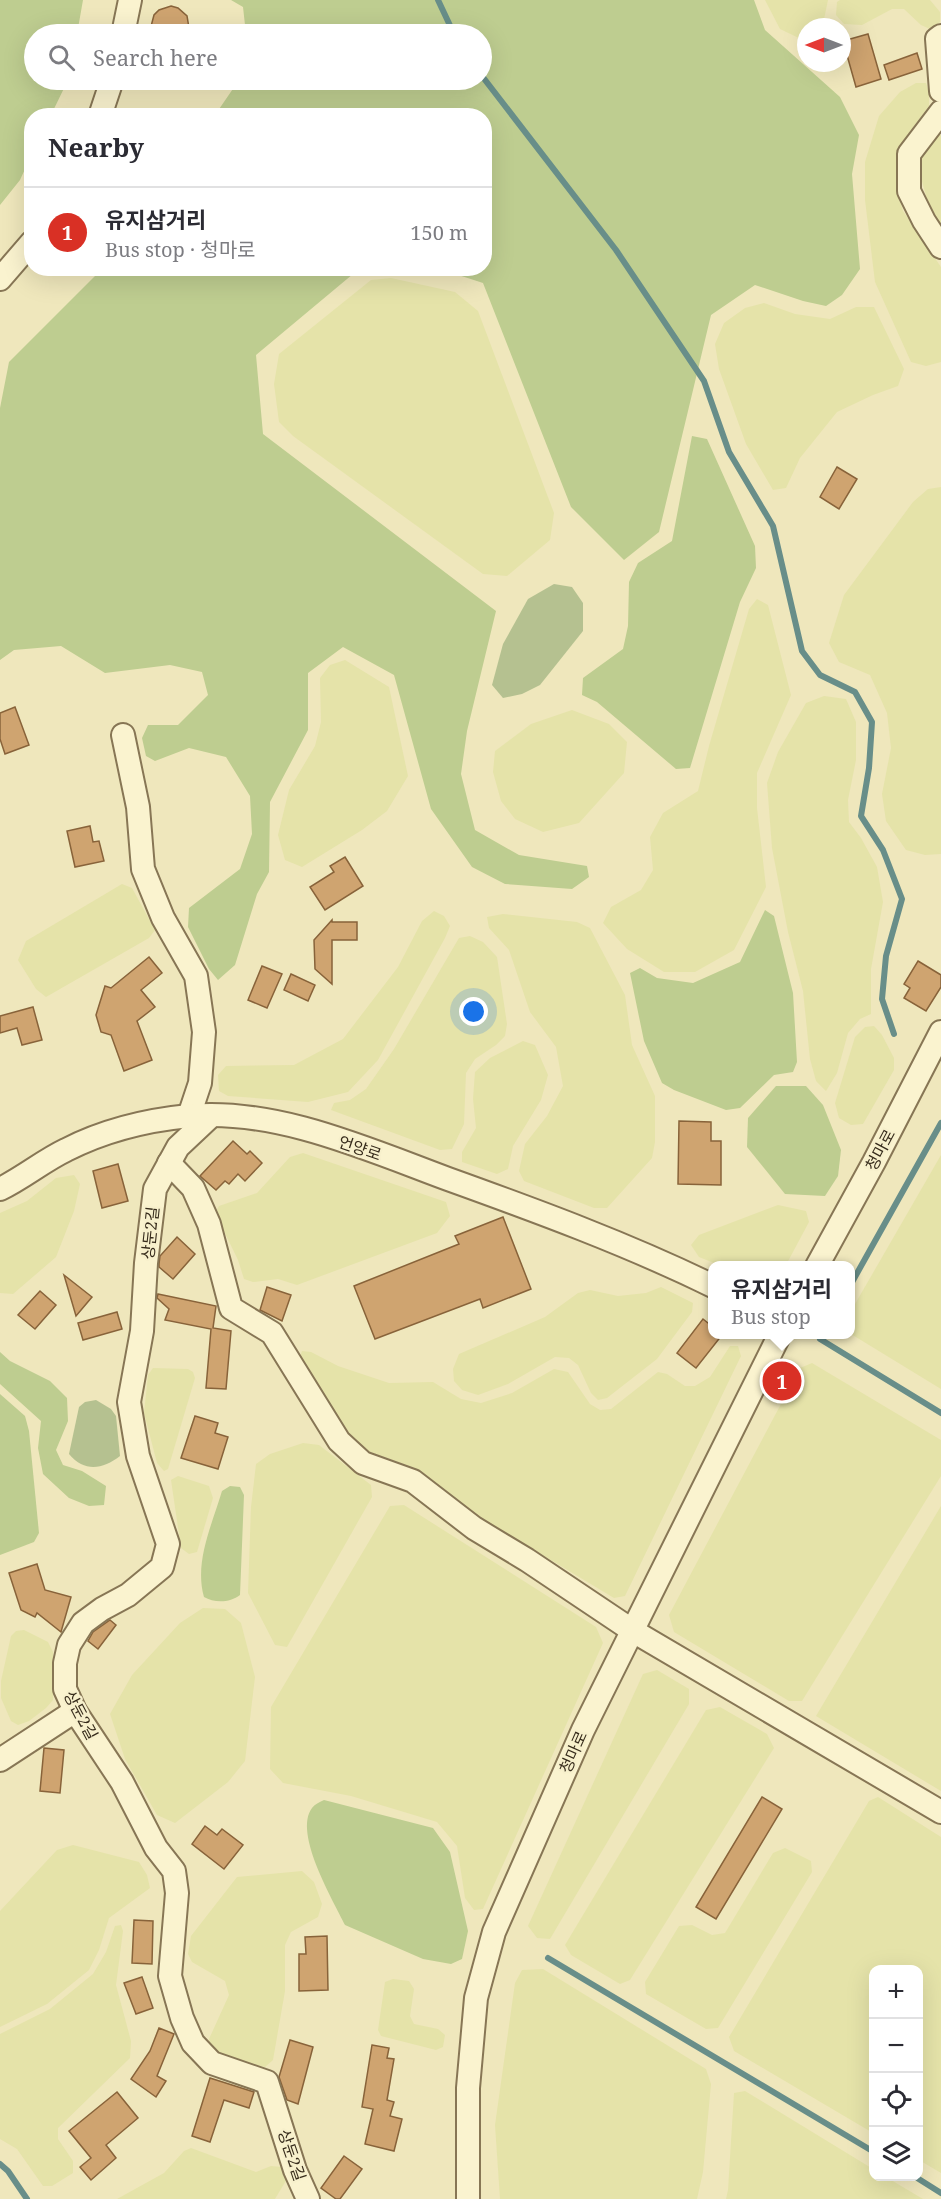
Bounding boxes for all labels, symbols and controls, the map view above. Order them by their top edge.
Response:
north arrow [797,18,851,72]
search box [24,24,492,90]
icon: search [45,41,78,74]
text: Search here [93,42,218,72]
text: Nearby [48,129,144,165]
text: 유지삼거리 [105,204,206,234]
text: 1 [62,219,73,246]
text: 150 m [410,219,468,246]
text: Bus stop · 청마로 [105,236,255,263]
your location [459,997,488,1026]
street label: 청마로 [860,1125,900,1175]
street label: 언양로 [336,1130,385,1166]
street label: 상둔2길 [136,1205,164,1261]
popup [708,1261,855,1339]
text: 유지삼거리 [731,1273,832,1303]
text: Bus stop [731,1303,811,1330]
pin: 1 [762,1358,802,1404]
street label: 상둔2길 [59,1686,103,1744]
street label: 청마로 [554,1727,592,1777]
map controls [869,1965,923,2181]
button: + [869,1965,923,2019]
button: − [869,2019,923,2073]
button: locate [869,2073,923,2127]
street label: 상둔2길 [273,2126,311,2184]
button: layers [869,2127,923,2181]

